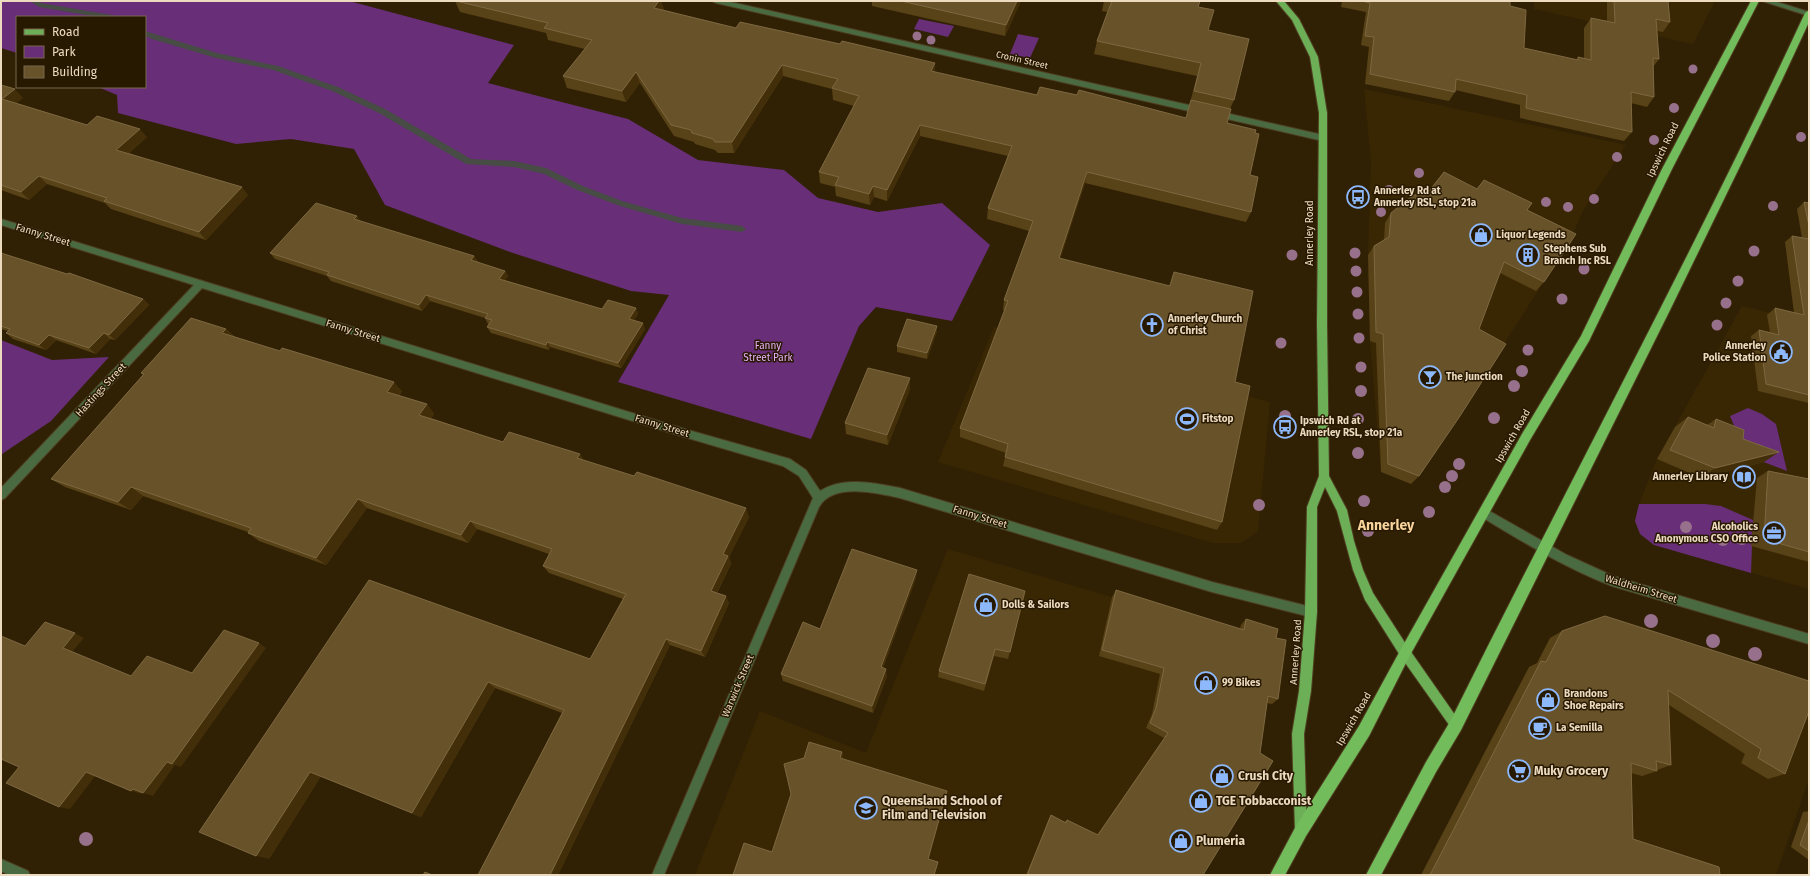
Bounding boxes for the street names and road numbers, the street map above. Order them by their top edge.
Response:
street label: Cronin Street [995,49,1050,71]
street label: Ipswich Road [1644,120,1682,180]
street label: Annerley Road [1304,200,1316,266]
street label: Fanny Street [14,221,72,249]
street label: Fanny Street [324,317,382,345]
street label: Hastings Street [73,361,129,419]
street label: Ipswich Road [1493,407,1533,465]
street label: Fanny Street [633,412,691,440]
street label: Fanny Street [951,503,1009,531]
street label: Waldheim Street [1604,572,1679,606]
street label: Annerley Road [1288,619,1304,685]
street label: Warwick Street [719,652,757,719]
street label: Ipswich Road [1334,690,1374,748]

